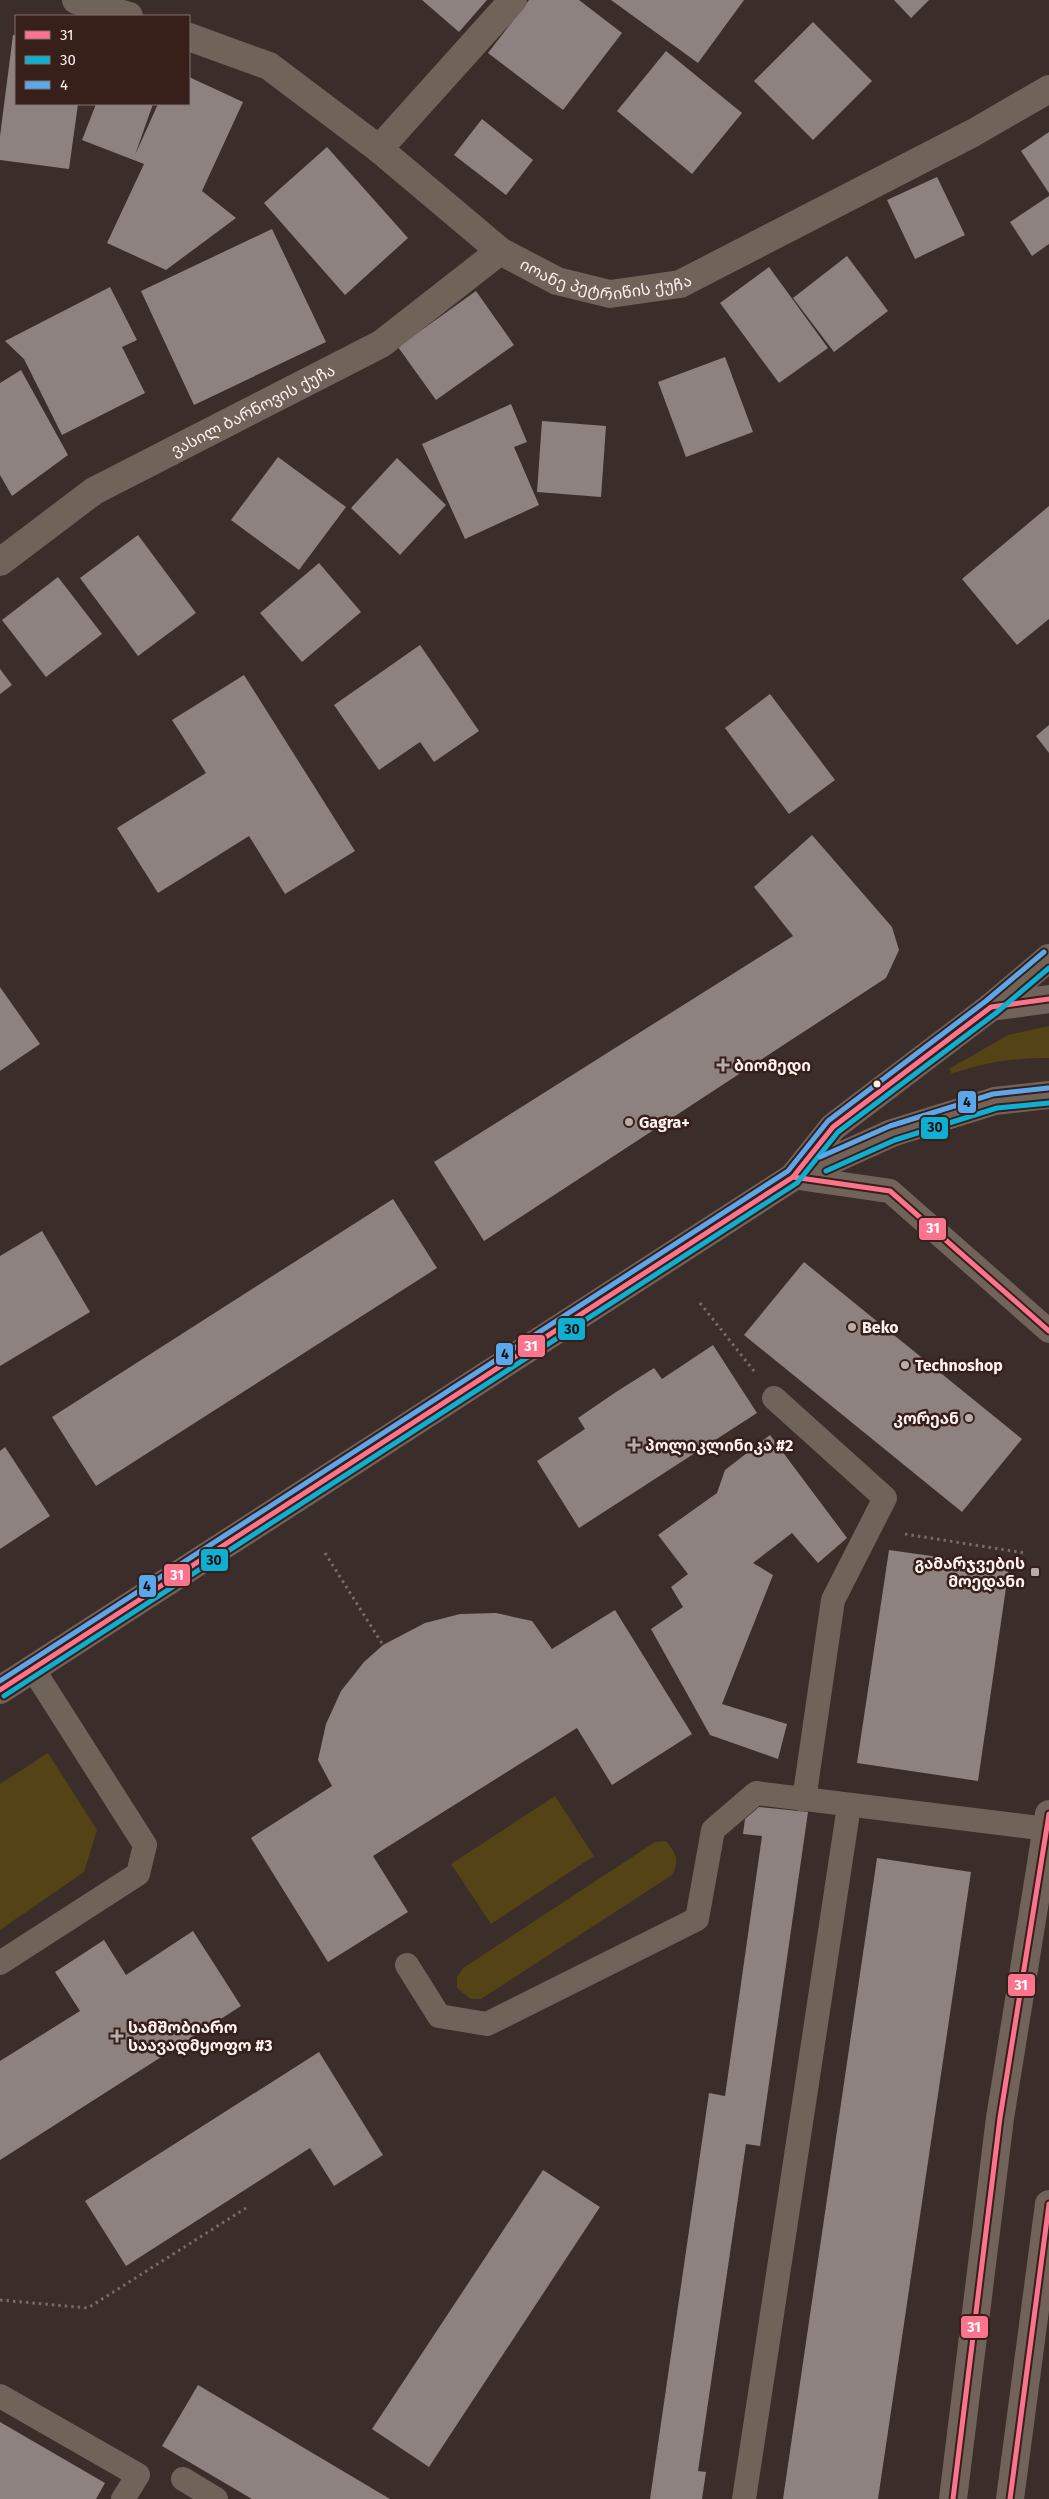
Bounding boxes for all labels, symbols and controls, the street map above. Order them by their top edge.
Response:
legend [15,15,190,105]
text: 31 [60,26,74,44]
text: 30 [60,51,76,69]
text: 4 [60,76,68,94]
street label: იოანე პეტრიწის ქუჩა [517,254,695,304]
street label: ვასილ ბარნოვის ქუჩა [167,360,338,460]
place label: ბიომედი [734,1056,811,1076]
marker: ბიომედი [716,1058,730,1072]
unlabelled marker [872,1079,882,1089]
line badge: 4 [957,1090,977,1114]
text: 4 [963,1094,971,1111]
place label: Gagra+ [639,1113,690,1132]
marker: Gagra+ [623,1116,635,1128]
line badge: 30 [920,1116,949,1140]
text: 30 [926,1119,943,1136]
line badge: 31 [918,1217,947,1241]
text: 31 [925,1220,940,1237]
line badge: 30 [557,1317,586,1341]
place label: Beko [862,1318,899,1337]
text: 30 [563,1321,580,1338]
marker: Beko [846,1321,858,1333]
line badge: 31 [517,1334,546,1358]
text: 31 [523,1338,538,1355]
line badge: 4 [495,1342,514,1366]
text: 4 [501,1346,509,1363]
place label: Technoshop [915,1356,1003,1375]
marker: Technoshop [899,1359,911,1371]
place label: კორეან [893,1409,959,1428]
marker: კორეან [963,1412,975,1424]
place label: პოლიკლინიკა #2 [645,1436,793,1456]
marker: პოლიკლინიკა #2 [627,1438,641,1452]
line badge: 30 [200,1548,229,1572]
text: 30 [205,1552,222,1569]
place label: გამარჯვების მოედანი [914,1554,1025,1592]
line badge: 31 [163,1563,191,1587]
marker: გამარჯვების მოედანი [1029,1566,1041,1578]
text: 31 [169,1567,184,1584]
line badge: 4 [138,1574,157,1598]
text: 4 [143,1578,151,1595]
line badge: 31 [1007,1973,1036,1997]
text: 31 [1013,1977,1028,1994]
place label: სამშობიარო საავადმყოფო #3 [128,2018,273,2056]
marker: სამშობიარო საავადმყოფო #3 [110,2029,124,2043]
line badge: 31 [960,2315,989,2339]
text: 31 [966,2319,981,2336]

